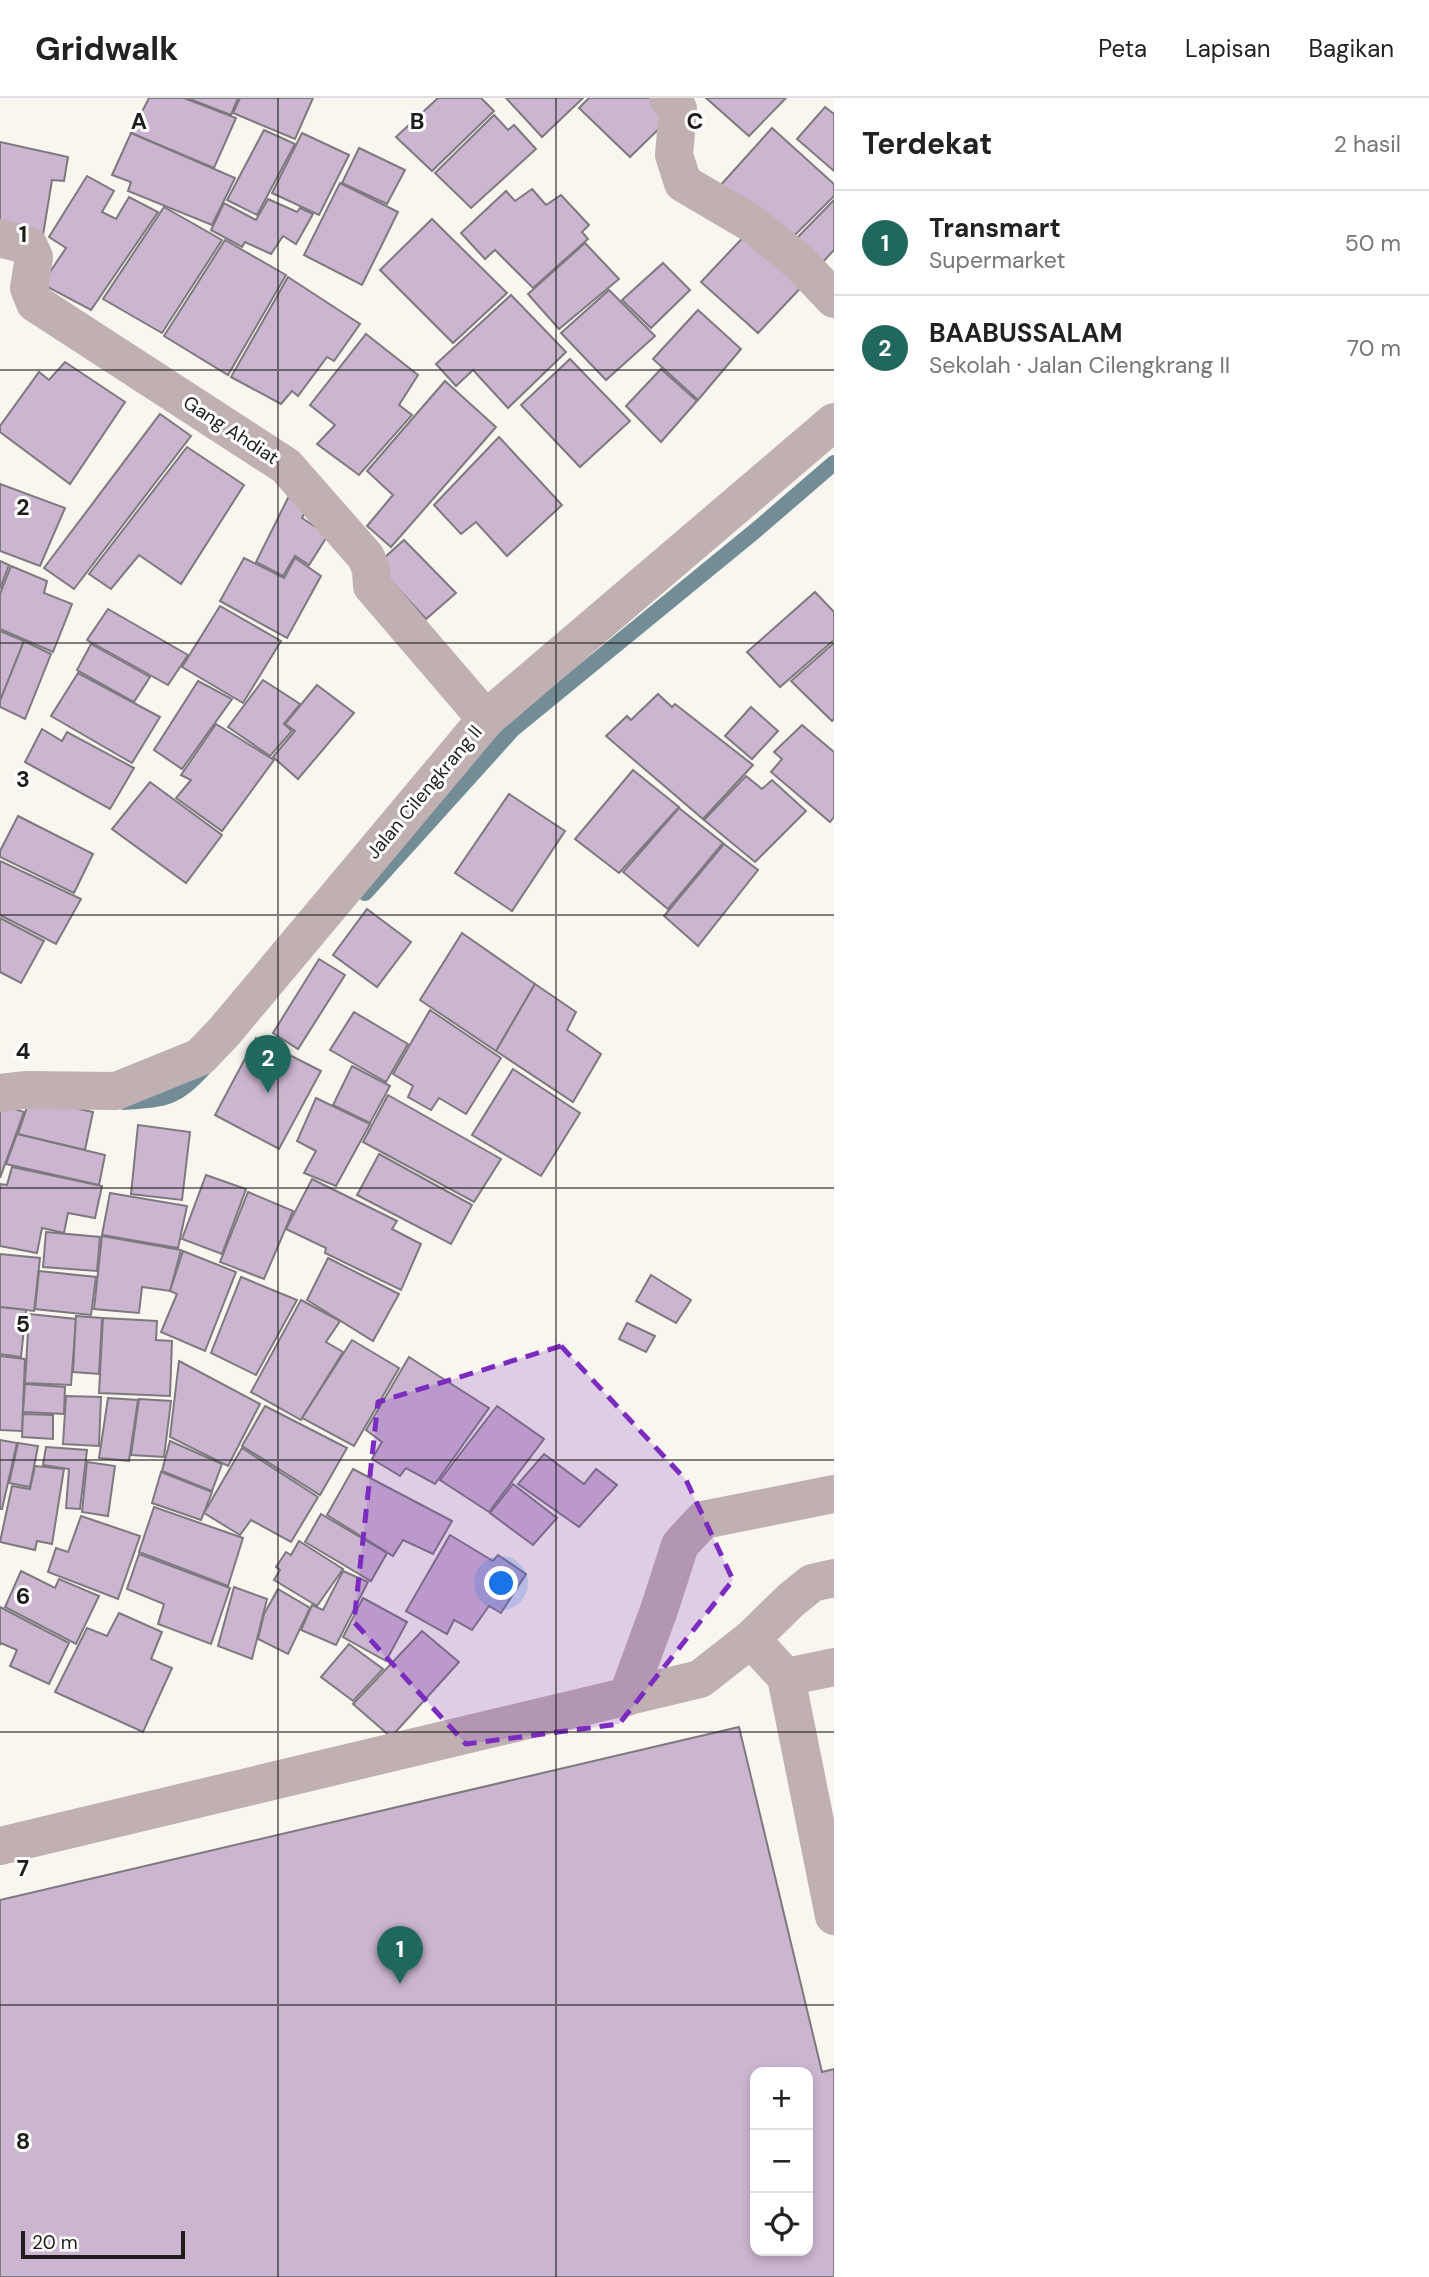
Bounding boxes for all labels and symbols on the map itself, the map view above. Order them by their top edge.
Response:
text: A [131,106,147,136]
text: B [410,106,424,136]
text: C [687,106,703,136]
text: 1 [19,219,27,249]
street label: Gang Ahdiat [179,390,283,470]
text: 2 [16,492,30,522]
street label: Jalan Cilengkrang II [361,720,487,864]
text: 3 [16,764,30,794]
pin: 2 [245,1035,291,1093]
text: 4 [16,1036,31,1066]
text: 5 [16,1309,30,1339]
your location [484,1566,518,1600]
text: 6 [16,1581,30,1611]
text: 7 [17,1853,29,1883]
pin: 1 [377,1926,423,1984]
text: 8 [16,2126,30,2156]
scale bar [21,2228,186,2260]

